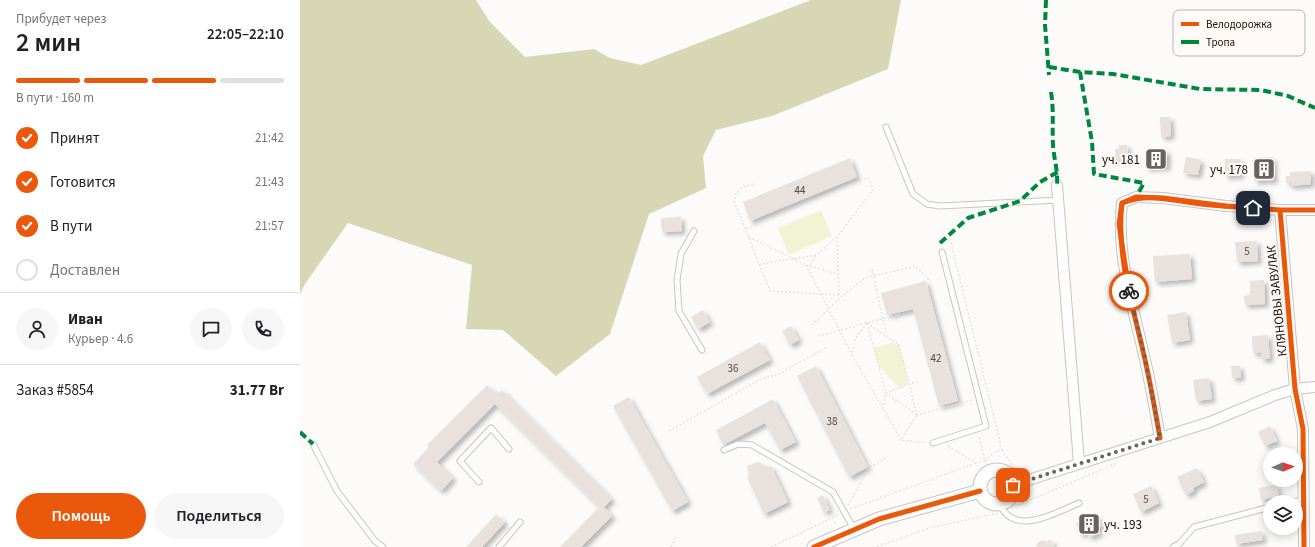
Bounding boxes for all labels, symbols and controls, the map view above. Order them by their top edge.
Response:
text: Прибудет через [16,10,106,28]
legend [1173,10,1305,56]
text: Велодорожка [1206,17,1272,32]
text: 2 мин [16,24,81,61]
text: 22:05–22:10 [207,24,284,45]
text: Тропа [1206,35,1235,50]
text: В пути · 160 m [16,89,94,107]
icon: check [16,127,38,149]
text: Принят [50,128,100,149]
text: 21:42 [255,129,284,147]
building icon: уч. 181 [1143,146,1169,172]
place label: уч. 181 [1102,151,1140,169]
building icon: уч. 178 [1251,156,1277,182]
place label: уч. 178 [1210,161,1248,179]
icon: check [16,171,38,193]
text: Готовится [50,172,116,193]
text: 21:43 [255,173,284,191]
house number: 44 [795,183,806,198]
pin [1236,191,1270,225]
icon: home [1242,197,1264,219]
icon: check [16,215,38,237]
text: В пути [50,216,93,237]
text: 21:57 [255,217,284,235]
house number: 5 [1244,244,1250,259]
street label: КЛЯНОВЫ ЗАВУЛАК [1262,244,1292,357]
text: Доставлен [50,260,120,281]
courier [1109,271,1149,311]
icon: bike [1118,280,1140,302]
button: person [16,308,58,350]
button: chat [190,308,232,350]
button: phone [242,308,284,350]
text: Иван [68,309,103,330]
text: Курьер · 4.6 [68,330,133,348]
house number: 42 [931,351,941,366]
house number: 36 [728,361,739,376]
text: Заказ #5854 [16,380,94,401]
text: 31.77 Br [230,380,284,401]
house number: 38 [827,414,838,429]
north arrow [1263,447,1303,487]
map controls [1263,447,1303,535]
pin [996,468,1030,502]
icon: bag [1002,474,1024,496]
house number: 5 [1143,492,1149,507]
button: Помощь [16,493,146,539]
button: Поделиться [154,493,284,539]
button: layers [1263,495,1303,535]
building icon: уч. 193 [1076,511,1102,537]
place label: уч. 193 [1104,516,1142,534]

